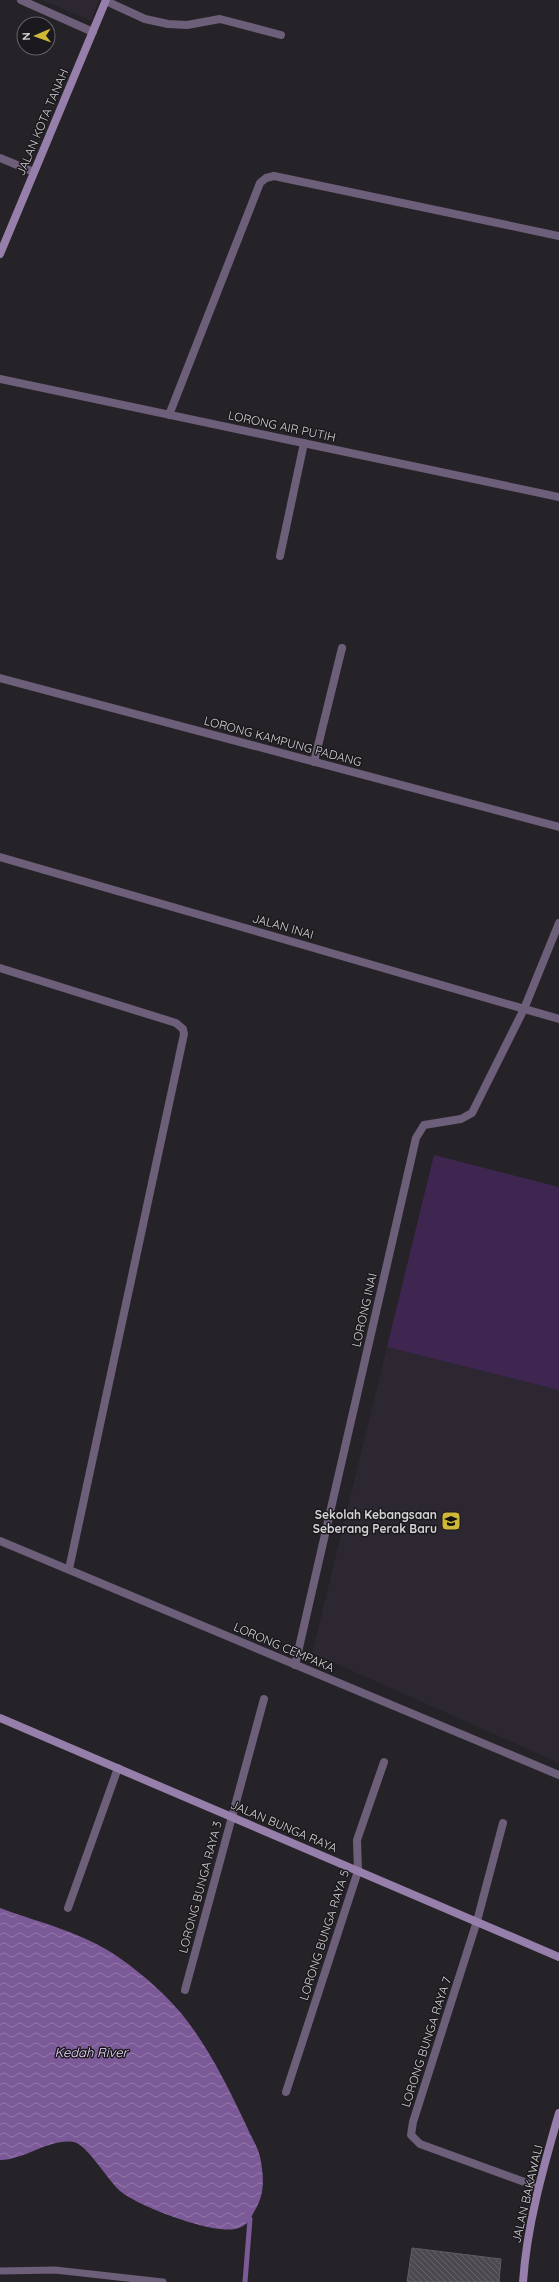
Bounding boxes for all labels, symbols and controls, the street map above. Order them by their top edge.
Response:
north arrow [16,16,56,56]
text: N [19,32,33,41]
street label: JALAN KOTA TANAH [13,66,71,178]
street label: LORONG AIR PUTIH [227,407,337,445]
street label: LORONG KAMPUNG PADANG [203,713,363,769]
street label: JALAN INAI [251,910,315,942]
street label: LORONG INAI [348,1272,380,1348]
place label: Sekolah Kebangsaan Seberang Perak Baru [313,1507,437,1536]
school or university icon: Sekolah Kebangsaan Seberang Perak Baru [440,1510,462,1532]
street label: LORONG CEMPAKA [231,1619,337,1675]
street label: JALAN BUNGA RAYA [228,1797,340,1855]
street label: LORONG BUNGA RAYA 3 [175,1819,225,1955]
street label: LORONG BUNGA RAYA 5 [296,1868,352,2002]
street label: LORONG BUNGA RAYA 7 [398,1975,454,2109]
water label: Kedah River [54,2044,130,2060]
street label: JALAN BAKAWALI [508,2143,546,2245]

